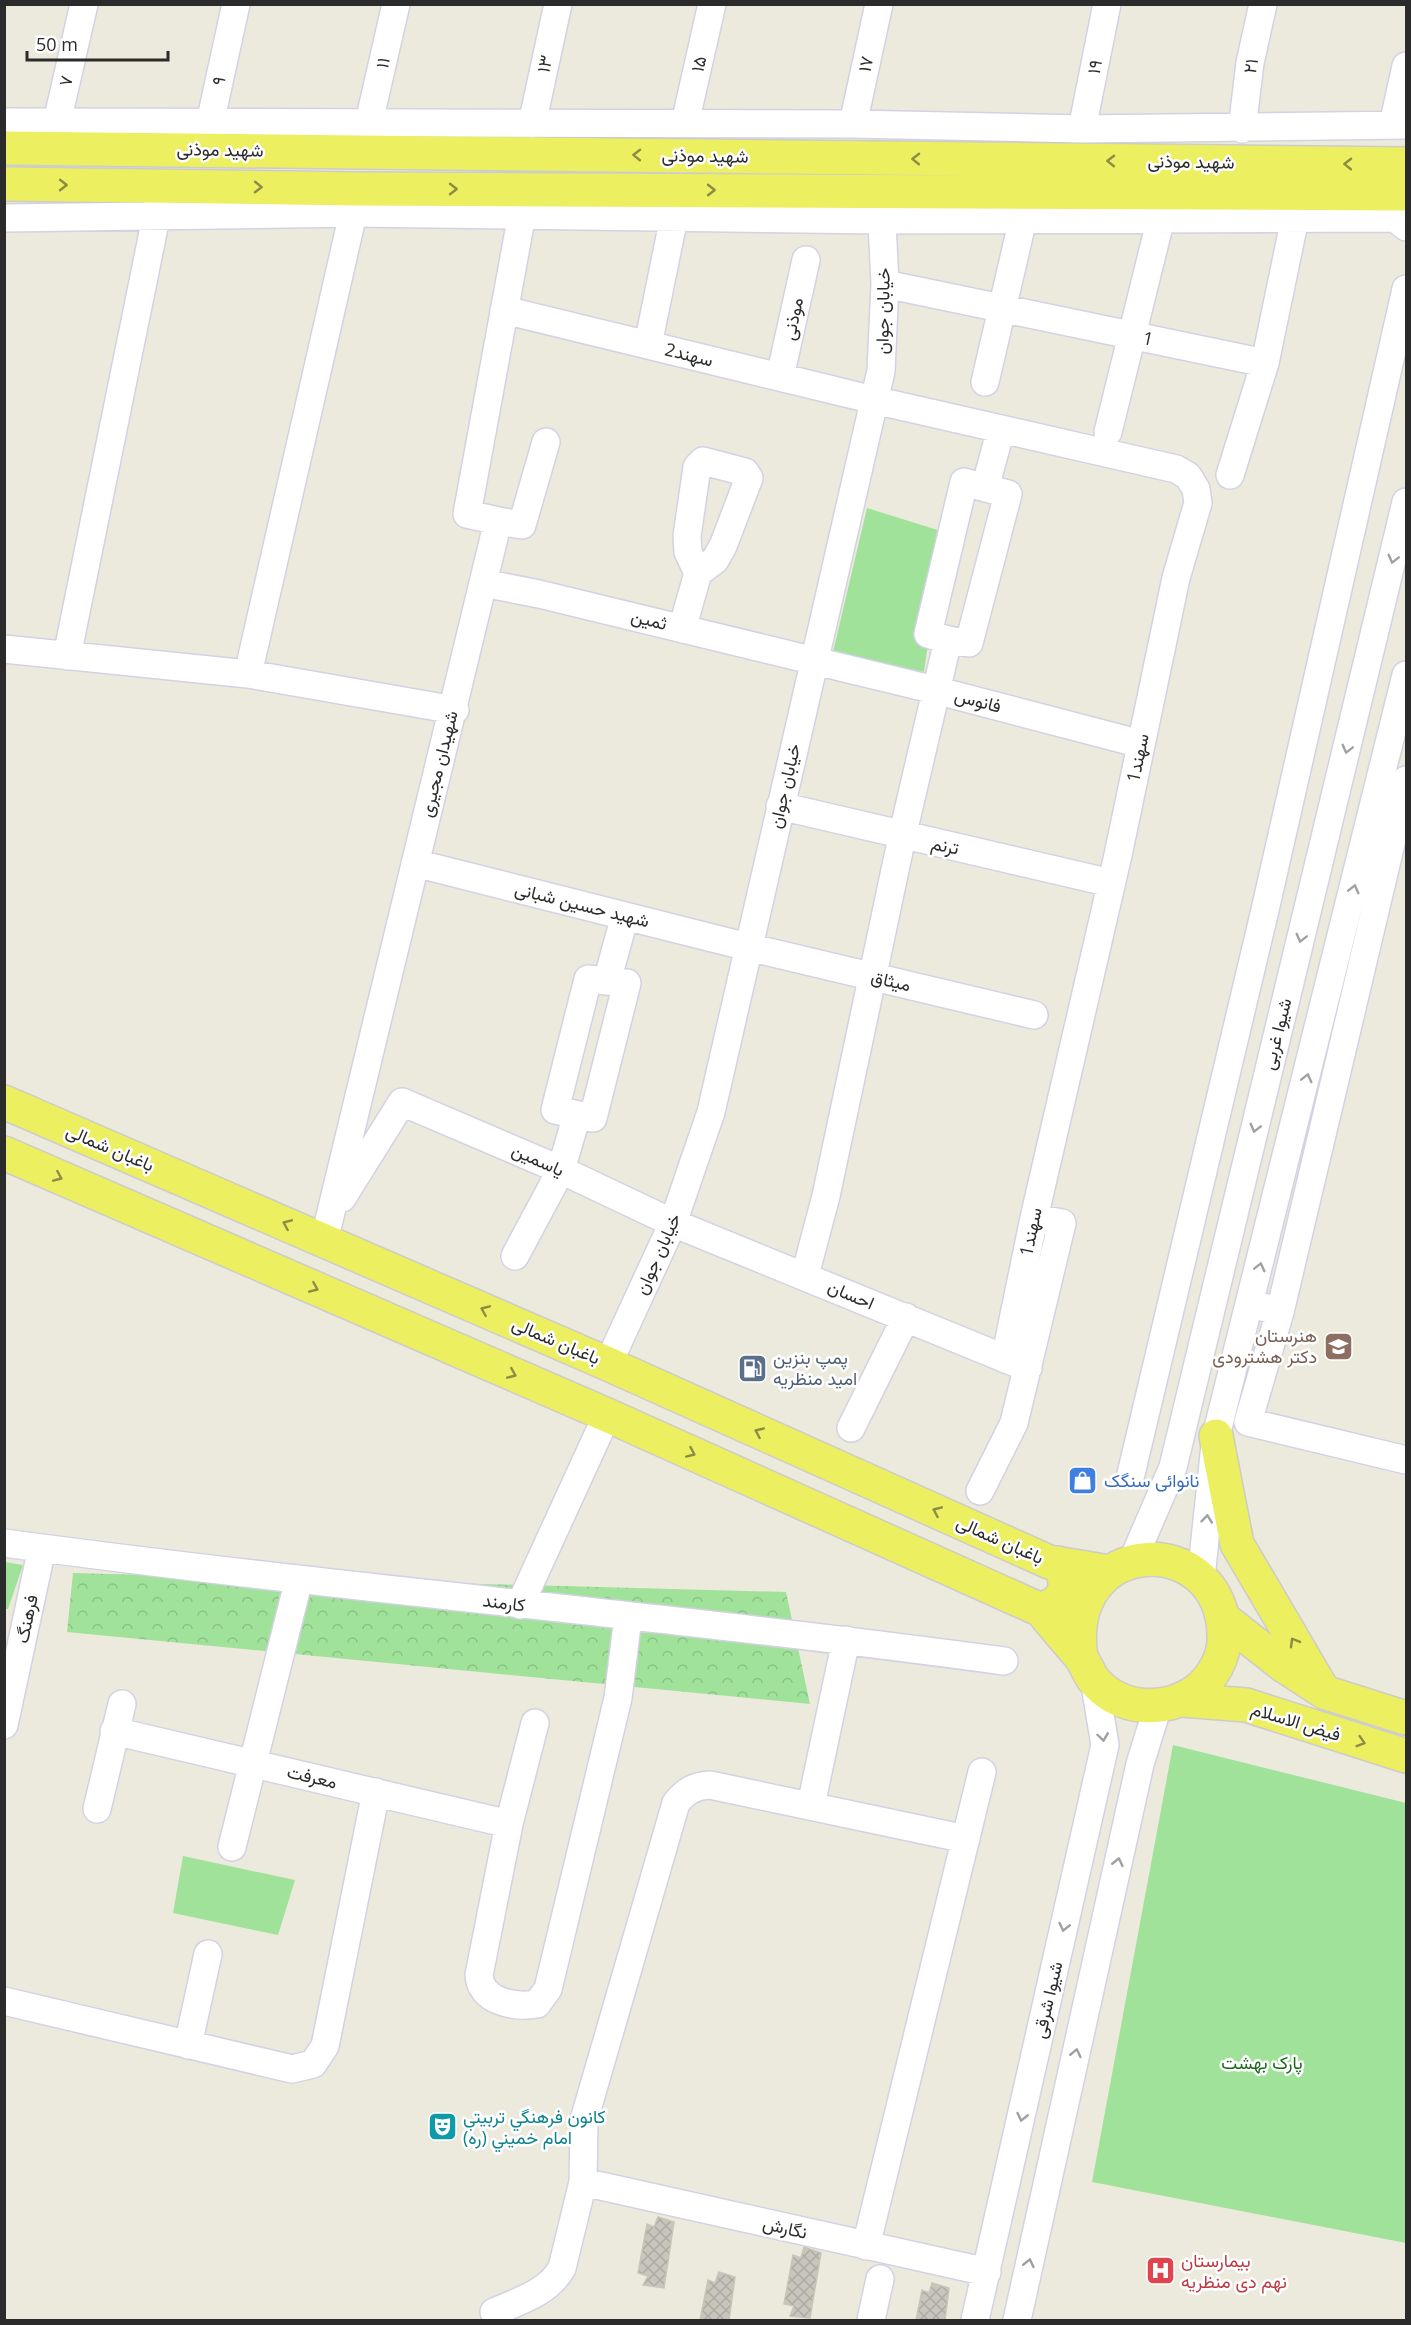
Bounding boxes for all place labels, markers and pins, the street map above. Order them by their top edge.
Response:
place label: هنرستان دکتر هشترودی [1212,1323,1317,1368]
school or university icon: هنرستان دکتر هشترودی [1322,1330,1354,1362]
place label: پمپ بنزین امید منظریه [773,1345,857,1390]
fuel station icon: پمپ بنزین امید منظریه [736,1352,768,1384]
shop icon: نانوائی سنگک [1067,1465,1099,1497]
place label: نانوائی سنگک [1104,1468,1199,1492]
place label: كانون فرهنگي تربيتي امام خميني (ره) [463,2104,606,2153]
theatre icon: كانون فرهنگي تربيتي امام خميني (ره) [426,2111,458,2143]
place label: بیمارستان نهم دی منظریه [1181,2248,1287,2294]
hospital icon: بیمارستان نهم دی منظریه [1144,2255,1176,2287]

